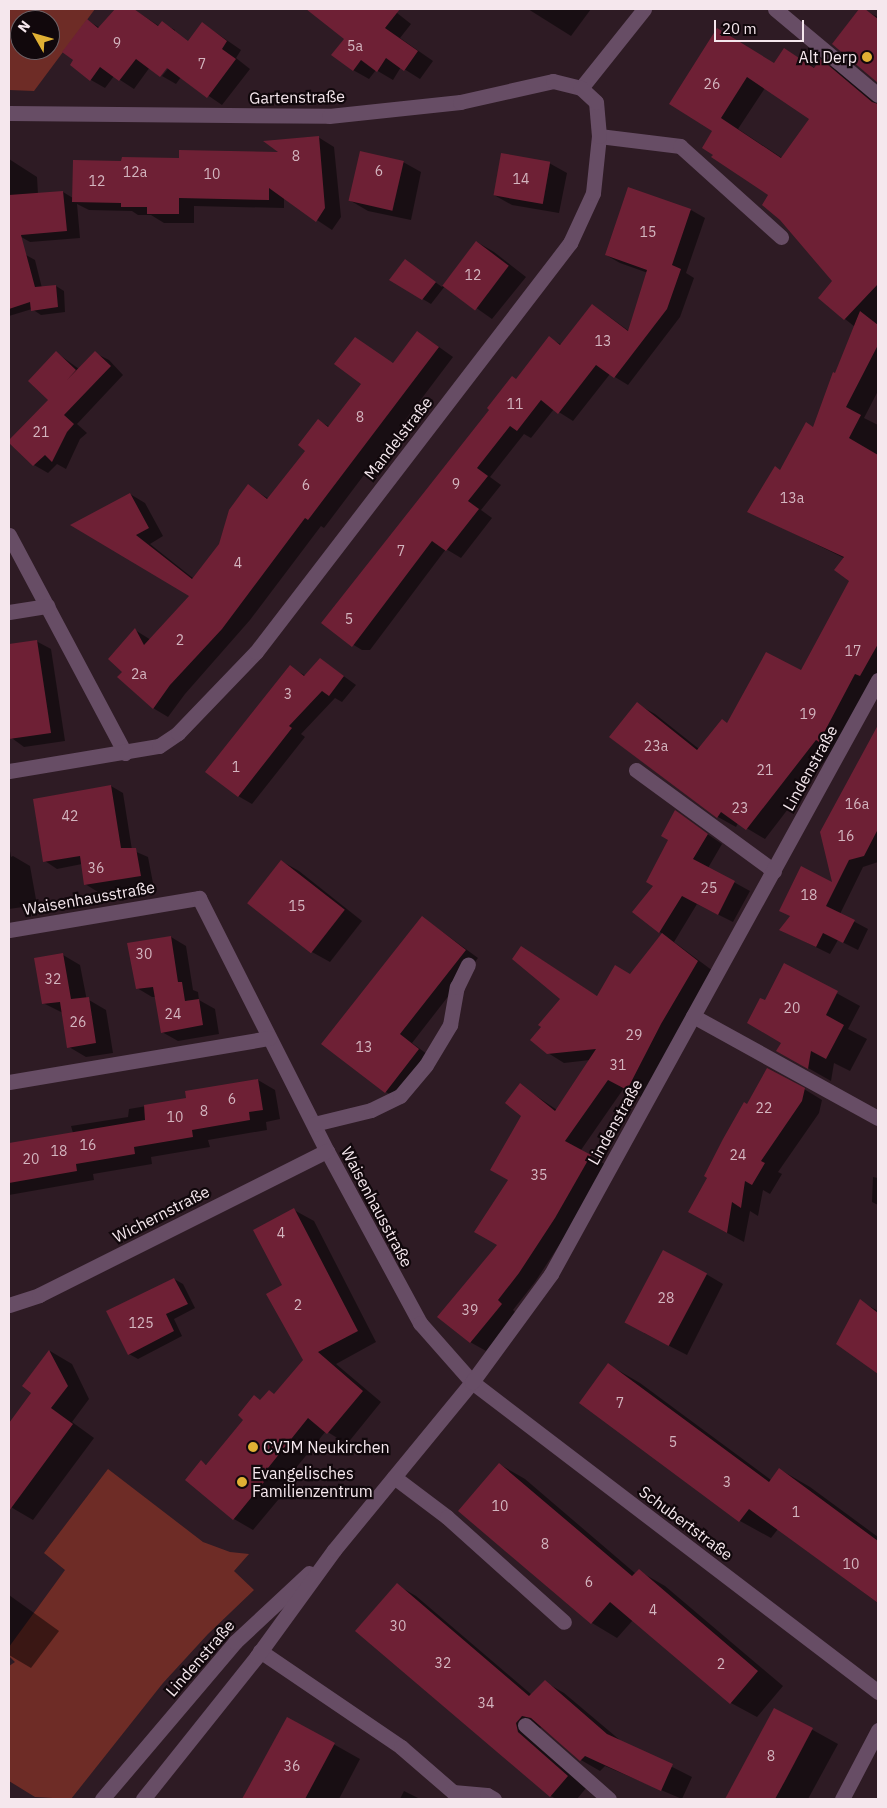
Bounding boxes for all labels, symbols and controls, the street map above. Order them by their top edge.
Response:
north arrow [10,10,60,60]
scale bar [717,10,807,42]
text: N [14,17,34,36]
text: 20 m [722,19,757,38]
house number: 9 [113,35,121,51]
house number: 5a [347,38,363,54]
place label: Alt Derp [798,47,857,67]
marker: Alt Derp [861,51,873,63]
house number: 7 [198,56,206,72]
house number: 26 [704,76,720,92]
street label: Gartenstraße [249,87,345,107]
house number: 8 [292,148,300,164]
house number: 6 [375,163,383,179]
house number: 12a [123,164,147,180]
house number: 10 [204,166,220,182]
house number: 14 [513,171,529,187]
house number: 12 [89,173,105,189]
house number: 15 [640,224,656,240]
house number: 12 [465,267,481,283]
house number: 13 [595,333,611,349]
street label: Mandelstraße [360,393,436,483]
house number: 11 [507,396,523,412]
house number: 8 [356,409,364,425]
house number: 21 [33,424,49,440]
house number: 9 [452,476,460,492]
house number: 6 [302,477,310,493]
house number: 13a [780,490,804,506]
house number: 7 [397,543,405,559]
house number: 4 [234,555,242,571]
house number: 5 [345,611,353,627]
house number: 2 [176,632,184,648]
house number: 17 [845,643,861,659]
house number: 2a [131,666,147,682]
house number: 3 [284,686,292,702]
house number: 19 [800,706,816,722]
street label: Lindenstraße [779,722,841,814]
house number: 23a [644,738,668,754]
house number: 1 [232,759,240,775]
house number: 21 [757,762,773,778]
house number: 16a [845,796,869,812]
house number: 23 [732,800,748,816]
house number: 42 [62,808,78,824]
house number: 16 [838,828,854,844]
house number: 36 [88,860,104,876]
street label: Waisenhausstraße [22,877,156,919]
house number: 25 [701,880,717,896]
house number: 18 [801,887,817,903]
house number: 15 [289,898,305,914]
house number: 30 [136,946,152,962]
house number: 32 [45,971,61,987]
house number: 20 [784,1000,800,1016]
house number: 24 [165,1006,181,1022]
house number: 26 [70,1014,86,1030]
house number: 29 [626,1027,642,1043]
house number: 13 [356,1039,372,1055]
house number: 31 [610,1057,626,1073]
street label: Lindenstraße [584,1076,646,1168]
house number: 6 [228,1091,236,1107]
house number: 22 [756,1100,772,1116]
house number: 8 [200,1103,208,1119]
house number: 10 [167,1109,183,1125]
house number: 16 [80,1137,96,1153]
house number: 18 [51,1143,67,1159]
street label: Waisenhausstraße [337,1144,417,1270]
house number: 24 [730,1147,746,1163]
house number: 20 [23,1151,39,1167]
house number: 35 [531,1167,547,1183]
street label: Wichernstraße [110,1181,212,1247]
house number: 4 [277,1225,285,1241]
house number: 28 [658,1290,674,1306]
house number: 2 [294,1297,302,1313]
house number: 39 [462,1302,478,1318]
house number: 125 [128,1315,154,1331]
house number: 7 [616,1395,624,1411]
house number: 5 [669,1434,677,1450]
place label: CVJM Neukirchen [263,1437,390,1457]
marker: CVJM Neukirchen [247,1441,259,1453]
place label: Evangelisches Familienzentrum [252,1463,373,1501]
house number: 3 [723,1474,731,1490]
marker: Evangelisches Familienzentrum [236,1476,248,1488]
street label: Schubertstraße [636,1482,736,1564]
house number: 10 [492,1498,508,1514]
house number: 1 [792,1504,800,1520]
house number: 8 [541,1536,549,1552]
house number: 10 [843,1556,859,1572]
house number: 6 [585,1574,593,1590]
house number: 4 [649,1602,657,1618]
street label: Lindenstraße [162,1616,238,1700]
house number: 30 [390,1618,406,1634]
house number: 32 [435,1655,451,1671]
house number: 2 [717,1656,725,1672]
house number: 34 [478,1695,494,1711]
house number: 8 [767,1748,775,1764]
house number: 36 [284,1758,300,1774]

